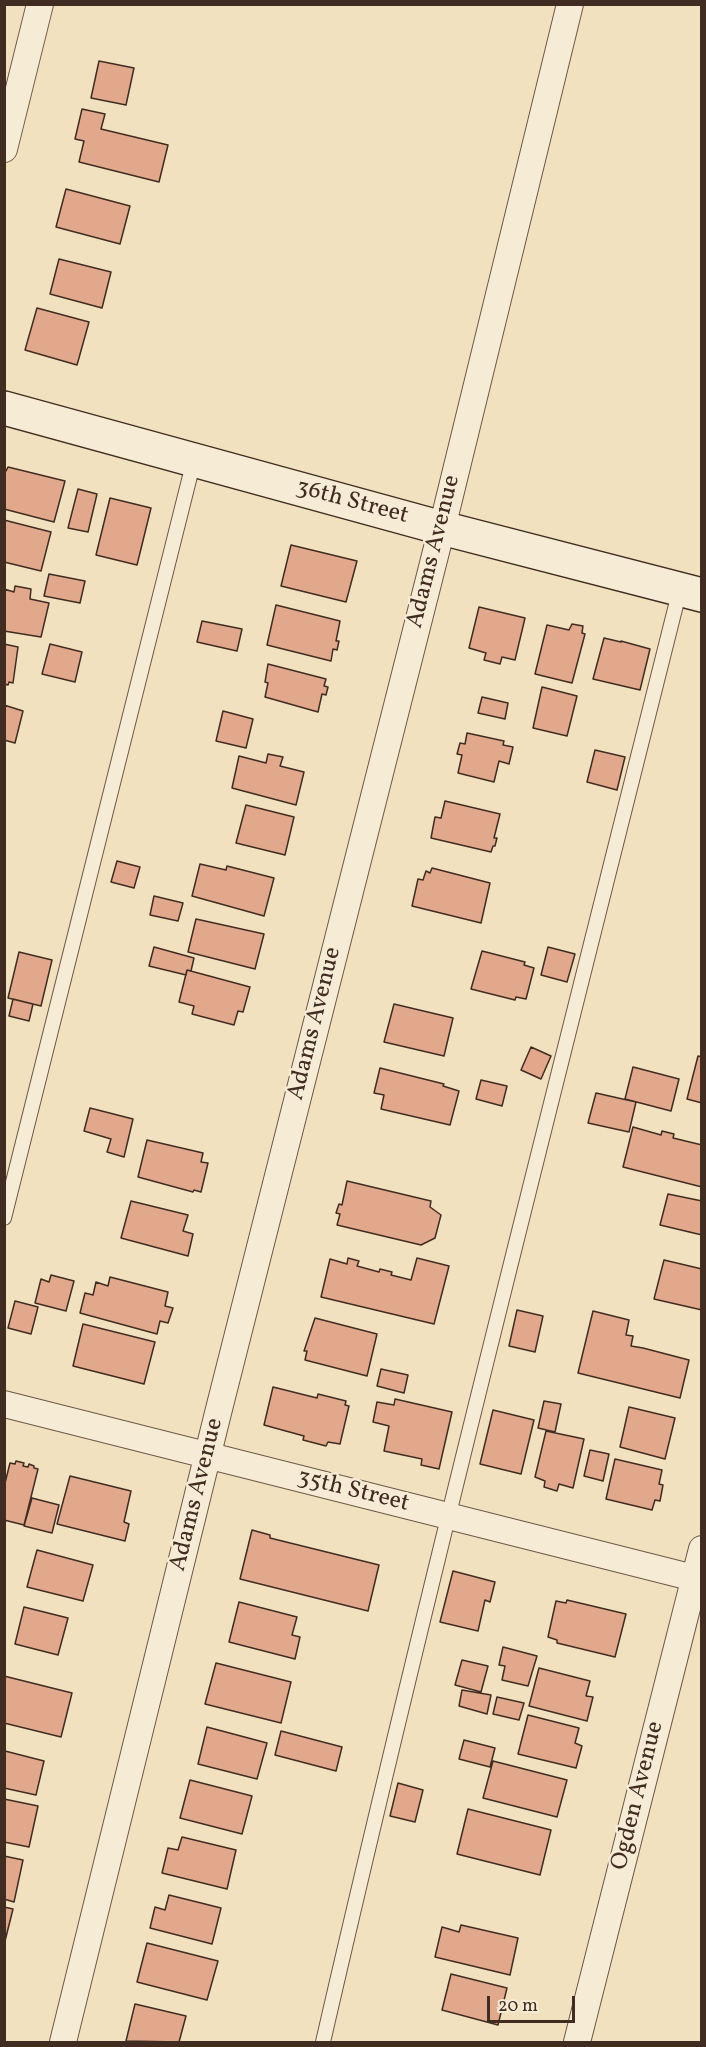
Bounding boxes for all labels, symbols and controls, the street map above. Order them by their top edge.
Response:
street label: Adams Avenue [402,472,468,632]
street label: 36th Street [293,474,411,532]
street label: Adams Avenue [283,944,349,1104]
street label: Adams Avenue [165,1415,231,1575]
street label: 35th Street [294,1464,412,1520]
street label: Ogden Avenue [607,1719,671,1873]
scale bar [490,1984,578,2022]
text: 20 m [498,1994,538,2019]

